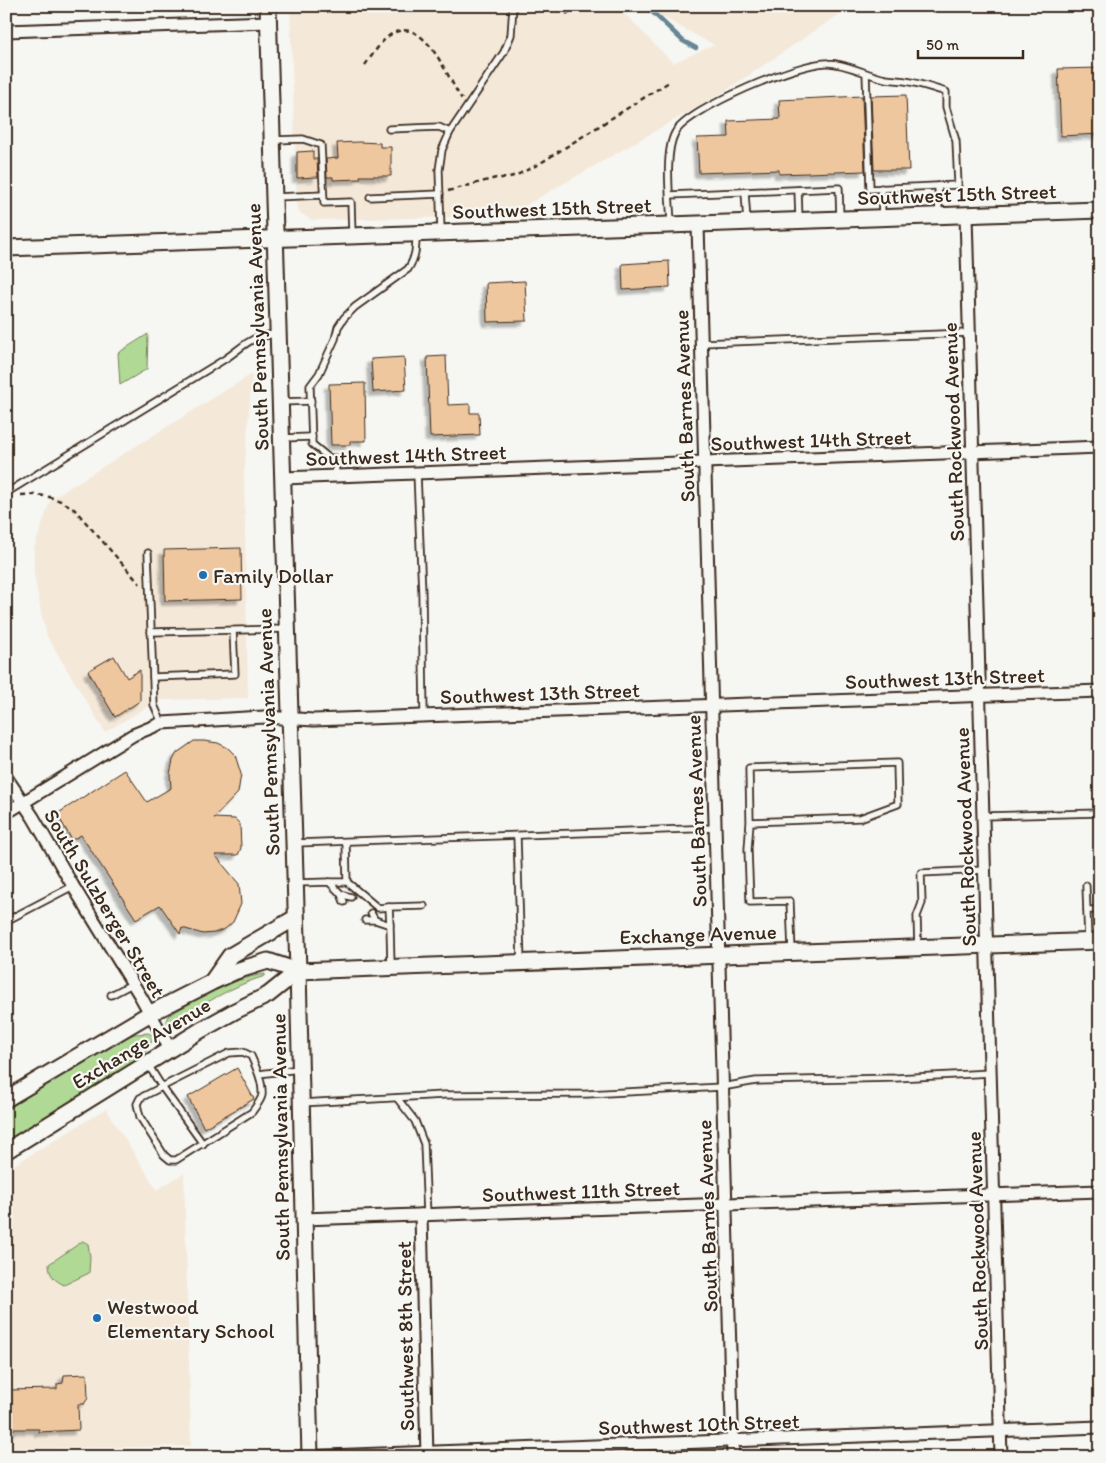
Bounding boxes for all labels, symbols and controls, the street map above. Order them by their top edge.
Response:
scale bar [918,28,1024,60]
text: 50 m [926,36,959,54]
street label: Southwest 15th Street [857,178,1057,210]
street label: Southwest 15th Street [452,192,652,224]
street label: South Pennsylvania Avenue [240,203,274,451]
street label: South Barnes Avenue [668,309,700,503]
street label: South Rockwood Avenue [937,322,969,542]
street label: Southwest 14th Street [710,424,912,456]
street label: Southwest 14th Street [305,439,507,471]
place label: Family Dollar [213,563,334,588]
marker: Family Dollar [197,569,209,581]
street label: South Pennsylvania Avenue [251,608,285,856]
street label: Southwest 13th Street [845,662,1045,694]
street label: Southwest 13th Street [440,677,640,709]
street label: South Barnes Avenue [680,714,712,908]
street label: South Rockwood Avenue [949,727,981,947]
street label: South Sulzberger Street [39,804,171,1002]
street label: Exchange Avenue [619,919,777,949]
street label: Exchange Avenue [67,992,215,1094]
street label: South Pennsylvania Avenue [265,1013,295,1261]
street label: South Barnes Avenue [691,1119,723,1313]
street label: South Rockwood Avenue [961,1131,993,1351]
street label: Southwest 11th Street [481,1175,681,1207]
street label: Southwest 8th Street [391,1241,419,1431]
place label: Westwood Elementary School [107,1294,275,1343]
marker: Westwood Elementary School [91,1312,103,1324]
street label: Southwest 10th Street [598,1408,800,1440]

